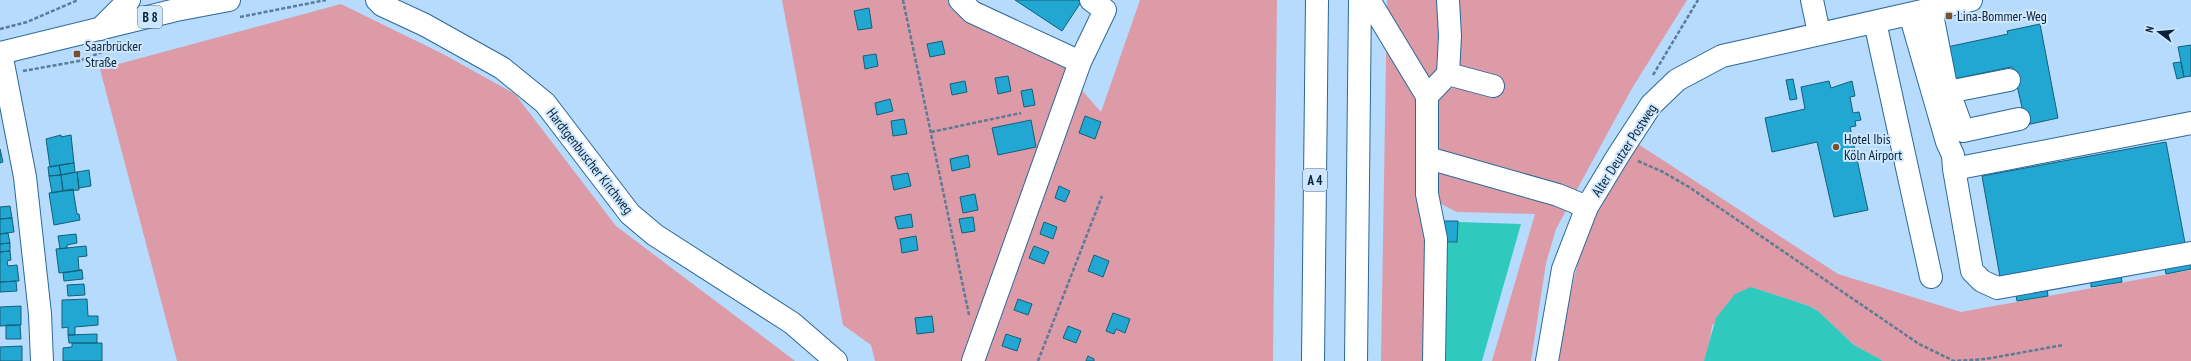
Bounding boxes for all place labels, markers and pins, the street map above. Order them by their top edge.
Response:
place label: Lina-Bommer-Weg [1957,7,2047,25]
marker: Lina-Bommer-Weg [1944,11,1954,21]
place label: Saarbrücker Straße [85,37,142,71]
marker: Saarbrücker Straße [72,49,82,59]
place label: Hotel Ibis Köln Airport [1844,130,1902,164]
marker: Hotel Ibis Köln Airport [1831,142,1841,152]

